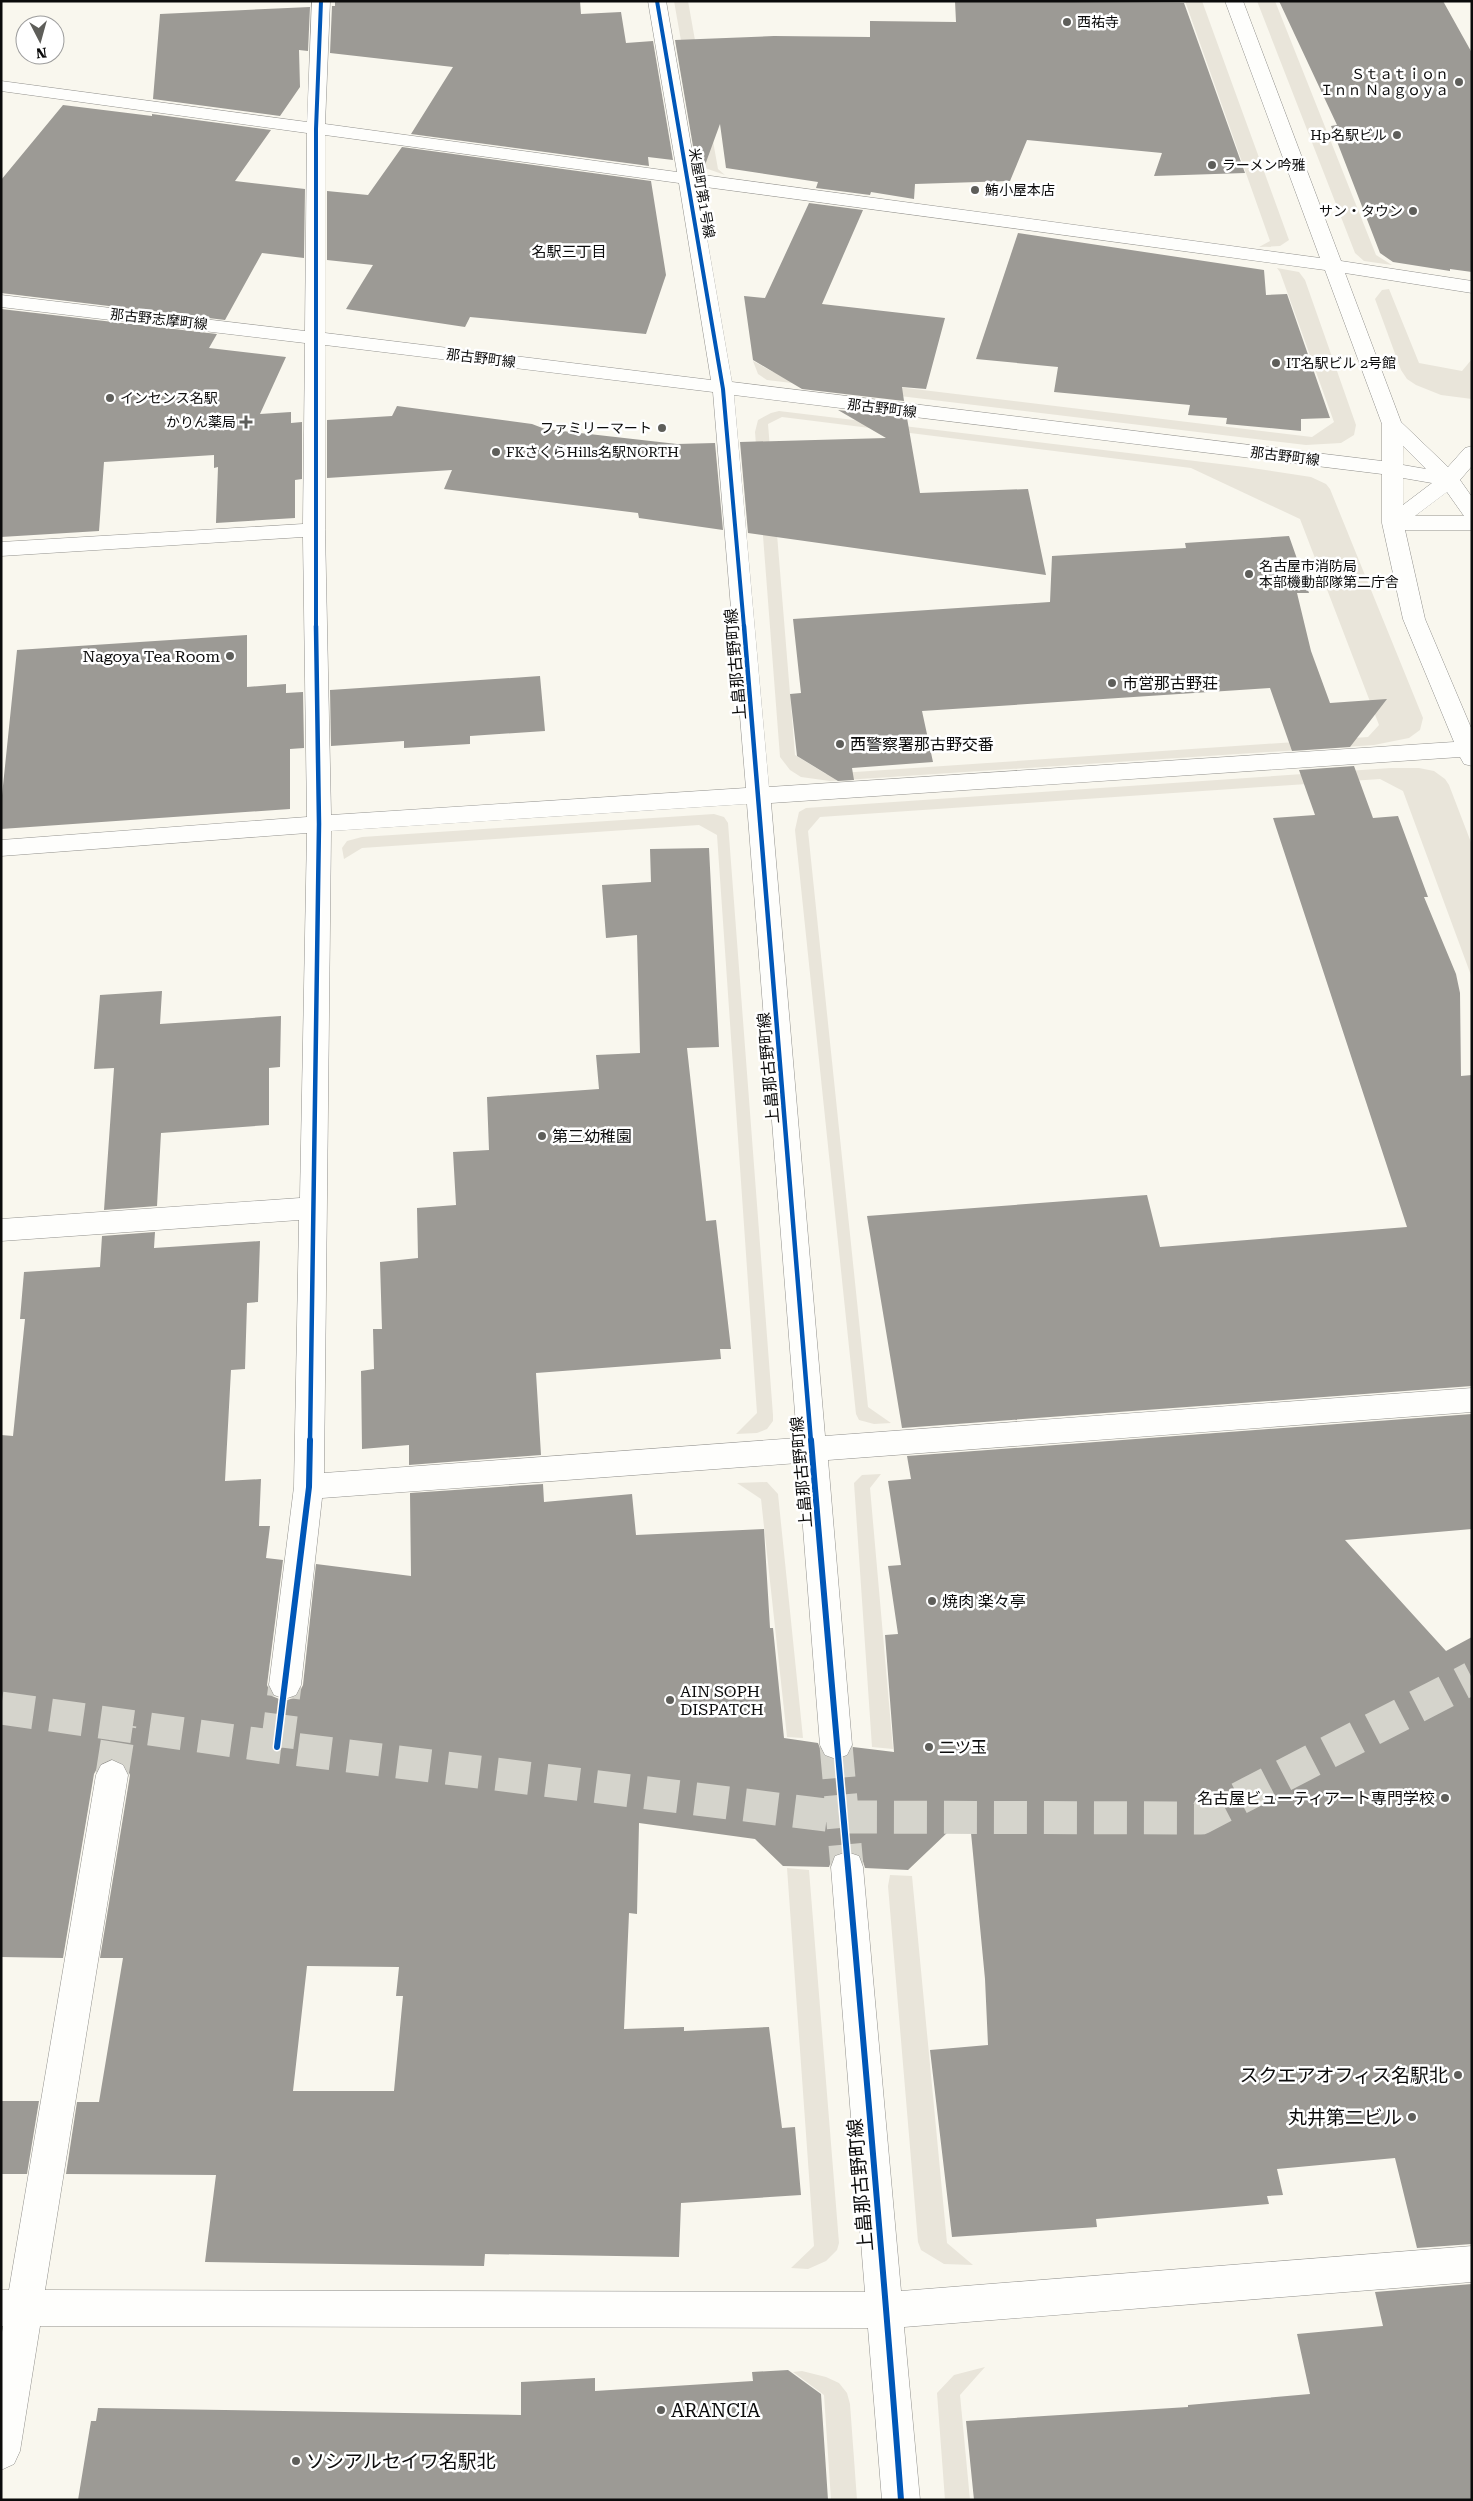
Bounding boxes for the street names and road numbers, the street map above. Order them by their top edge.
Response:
street label: 米屋町第1号線 [686,146,718,240]
street label: 那古野志摩町線 [109,306,209,332]
street label: 那古野町線 [445,346,517,370]
street label: 那古野町線 [846,396,918,420]
street label: 那古野町線 [1249,444,1321,468]
street label: 上畠那古野町線 [721,607,750,721]
street label: 上畠那古野町線 [754,1011,783,1125]
street label: 上畠那古野町線 [787,1415,816,1529]
street label: 上畠那古野町線 [843,2118,878,2252]

